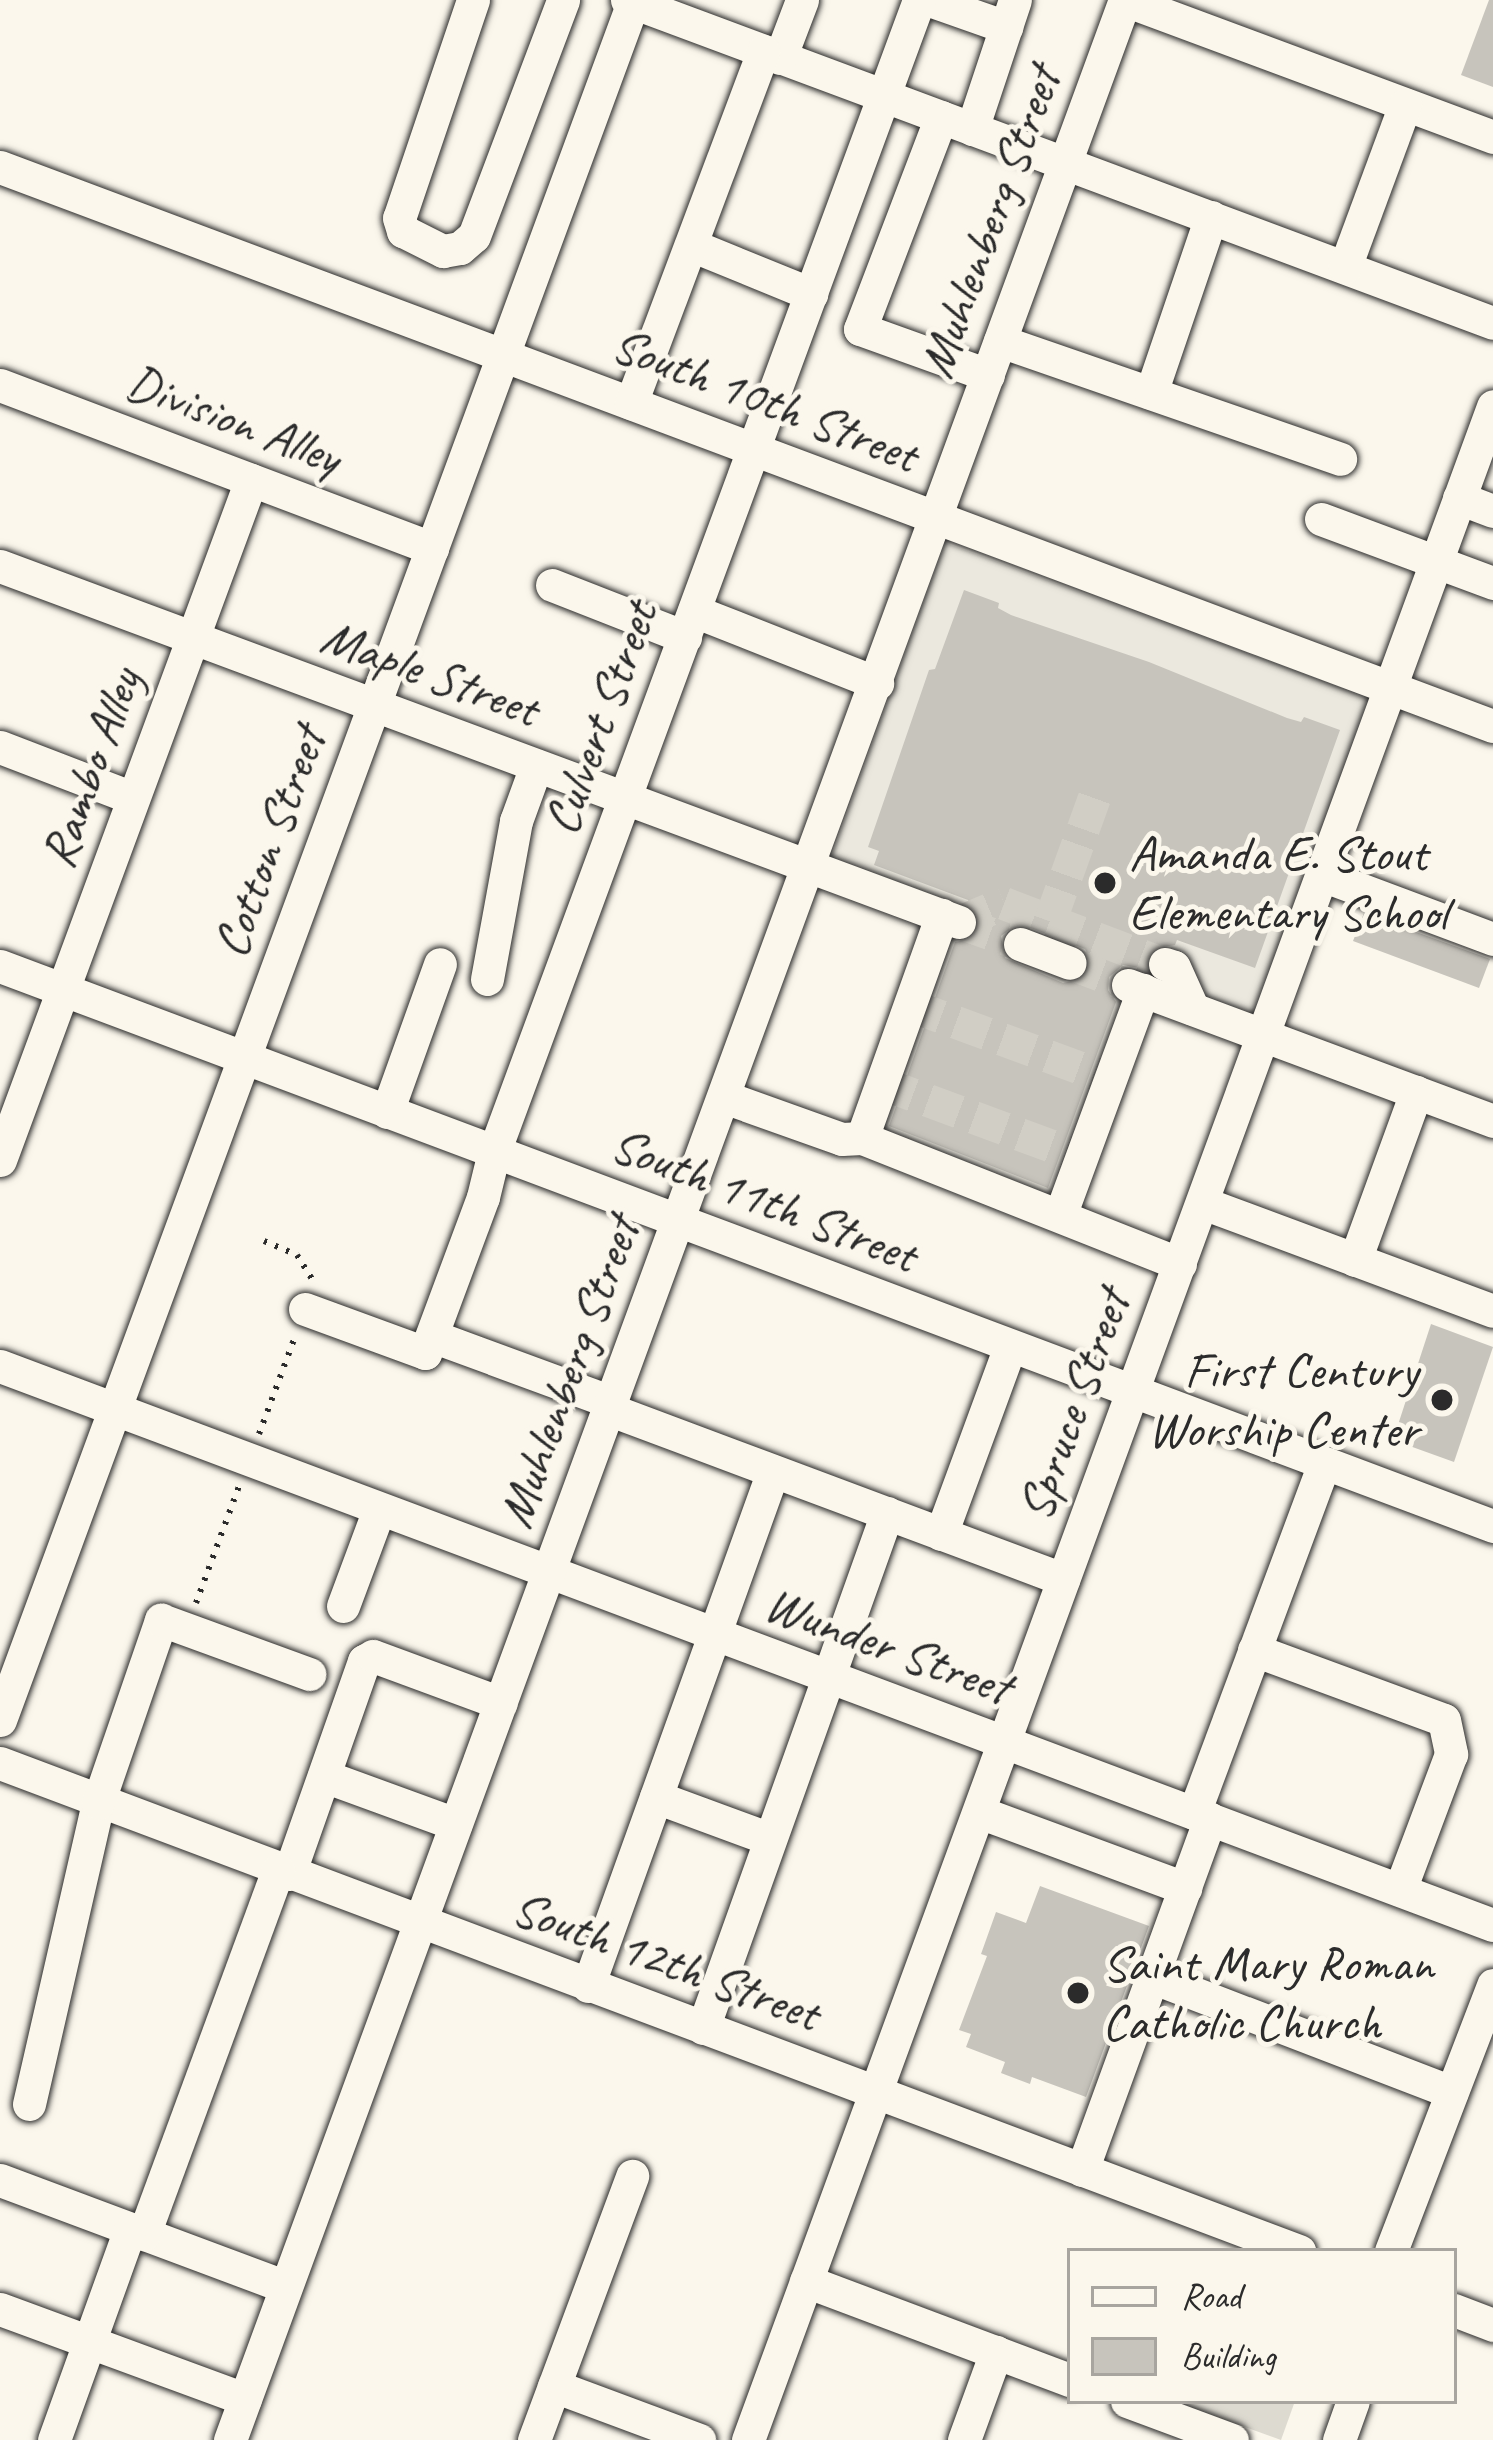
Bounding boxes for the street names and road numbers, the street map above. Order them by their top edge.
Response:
street label: Muhlenberg Street [905,59,1073,385]
street label: South 10th Street [603,313,927,485]
street label: Division Alley [119,350,349,488]
street label: Culvert Street [530,593,670,843]
street label: Maple Street [313,604,547,740]
street label: Rambo Alley [26,660,154,876]
street label: Cotton Street [199,719,339,965]
street label: South 11th Street [602,1113,926,1285]
street label: Muhlenberg Street [484,1209,652,1535]
street label: Spruce Street [1003,1282,1143,1528]
street label: Wunder Street [757,1572,1019,1718]
street label: South 12th Street [504,1876,828,2044]

